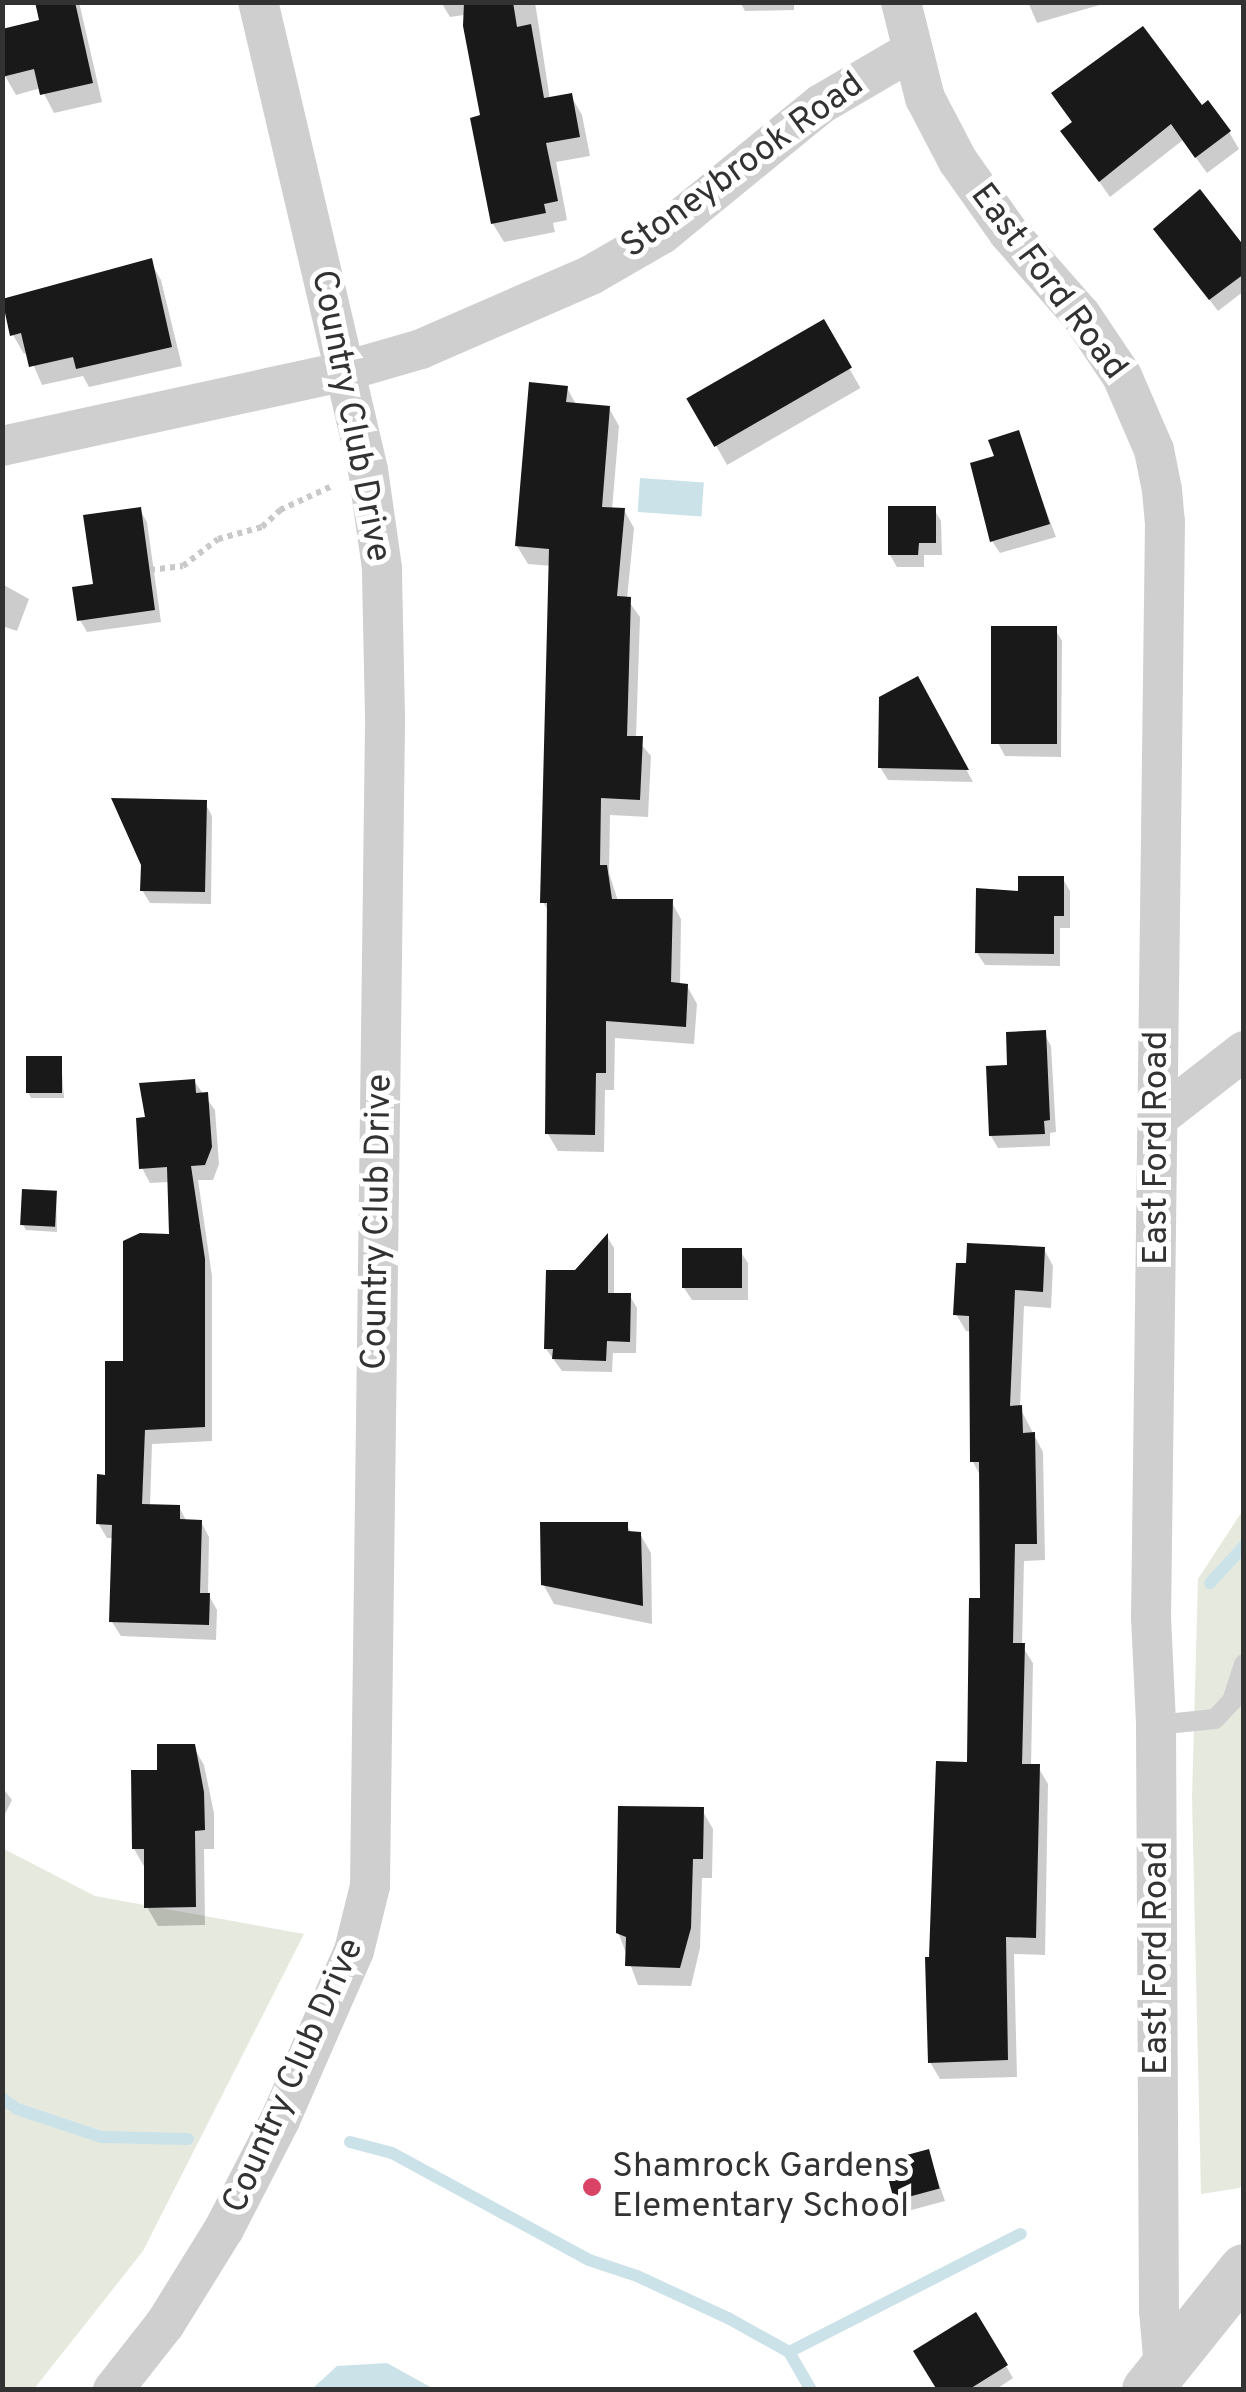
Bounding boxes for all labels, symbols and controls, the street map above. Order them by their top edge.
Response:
street label: Stoneybrook Road [614,64,872,268]
street label: East Ford Road [961,176,1135,388]
street label: Country Club Drive [301,267,399,565]
street label: East Ford Road [1136,1031,1178,1265]
street label: Country Club Drive [354,1074,402,1370]
street label: East Ford Road [1136,1841,1178,2075]
street label: Country Club Drive [215,1932,373,2220]
place label: Shamrock Gardens Elementary School [612,2146,910,2228]
marker: Shamrock Gardens Elementary School [581,2176,603,2198]

